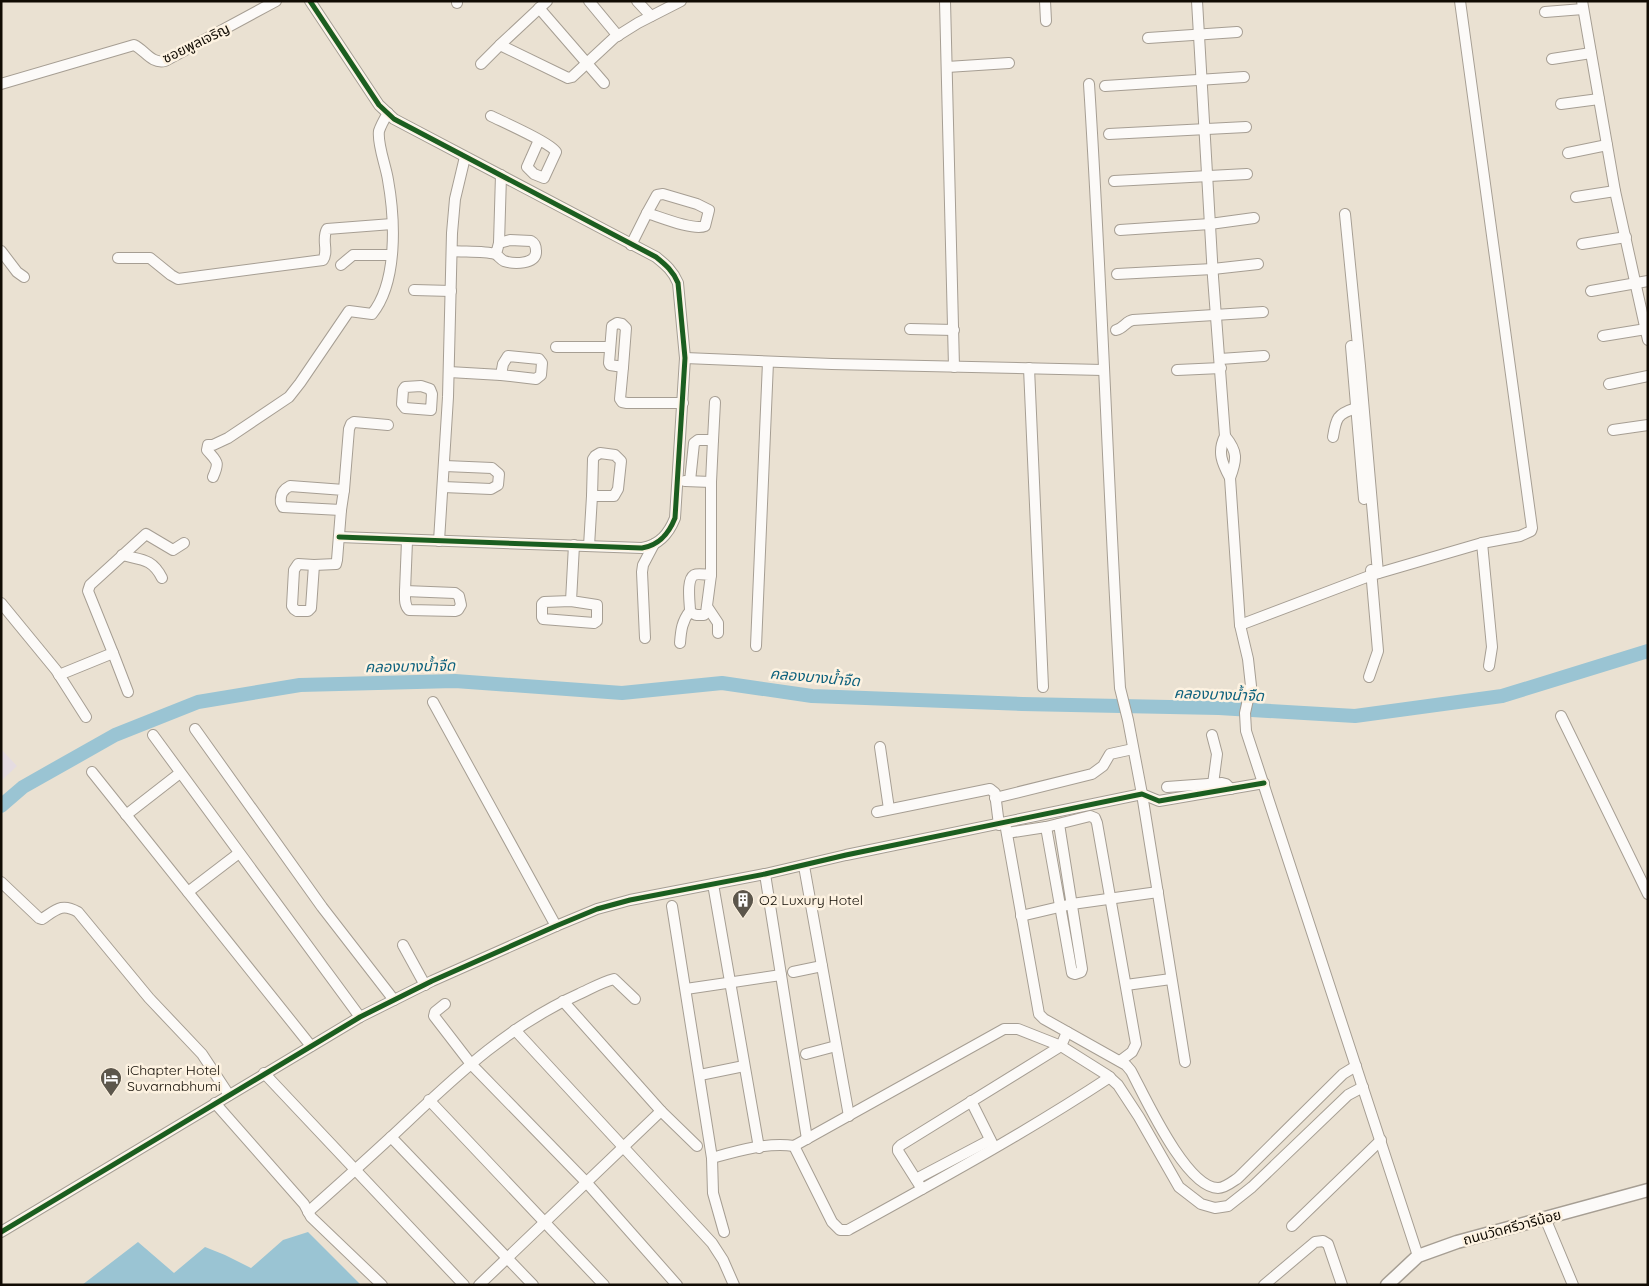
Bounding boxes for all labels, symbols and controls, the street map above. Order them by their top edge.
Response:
street label: ซอยพูลเจริญ [159,19,233,67]
water label: คลองบางน้ำจืด [365,655,456,676]
water label: คลองบางน้ำจืด [769,663,862,690]
water label: คลองบางน้ำจืด [1174,682,1265,705]
building icon: O2 Luxury Hotel [731,888,755,919]
place label: O2 Luxury Hotel [759,891,863,909]
place label: iChapter Hotel Suvarnabhumi [127,1061,221,1095]
hotel icon: iChapter Hotel Suvarnabhumi [99,1066,123,1097]
street label: ถนนวัดศรีวารีน้อย [1461,1205,1563,1249]

